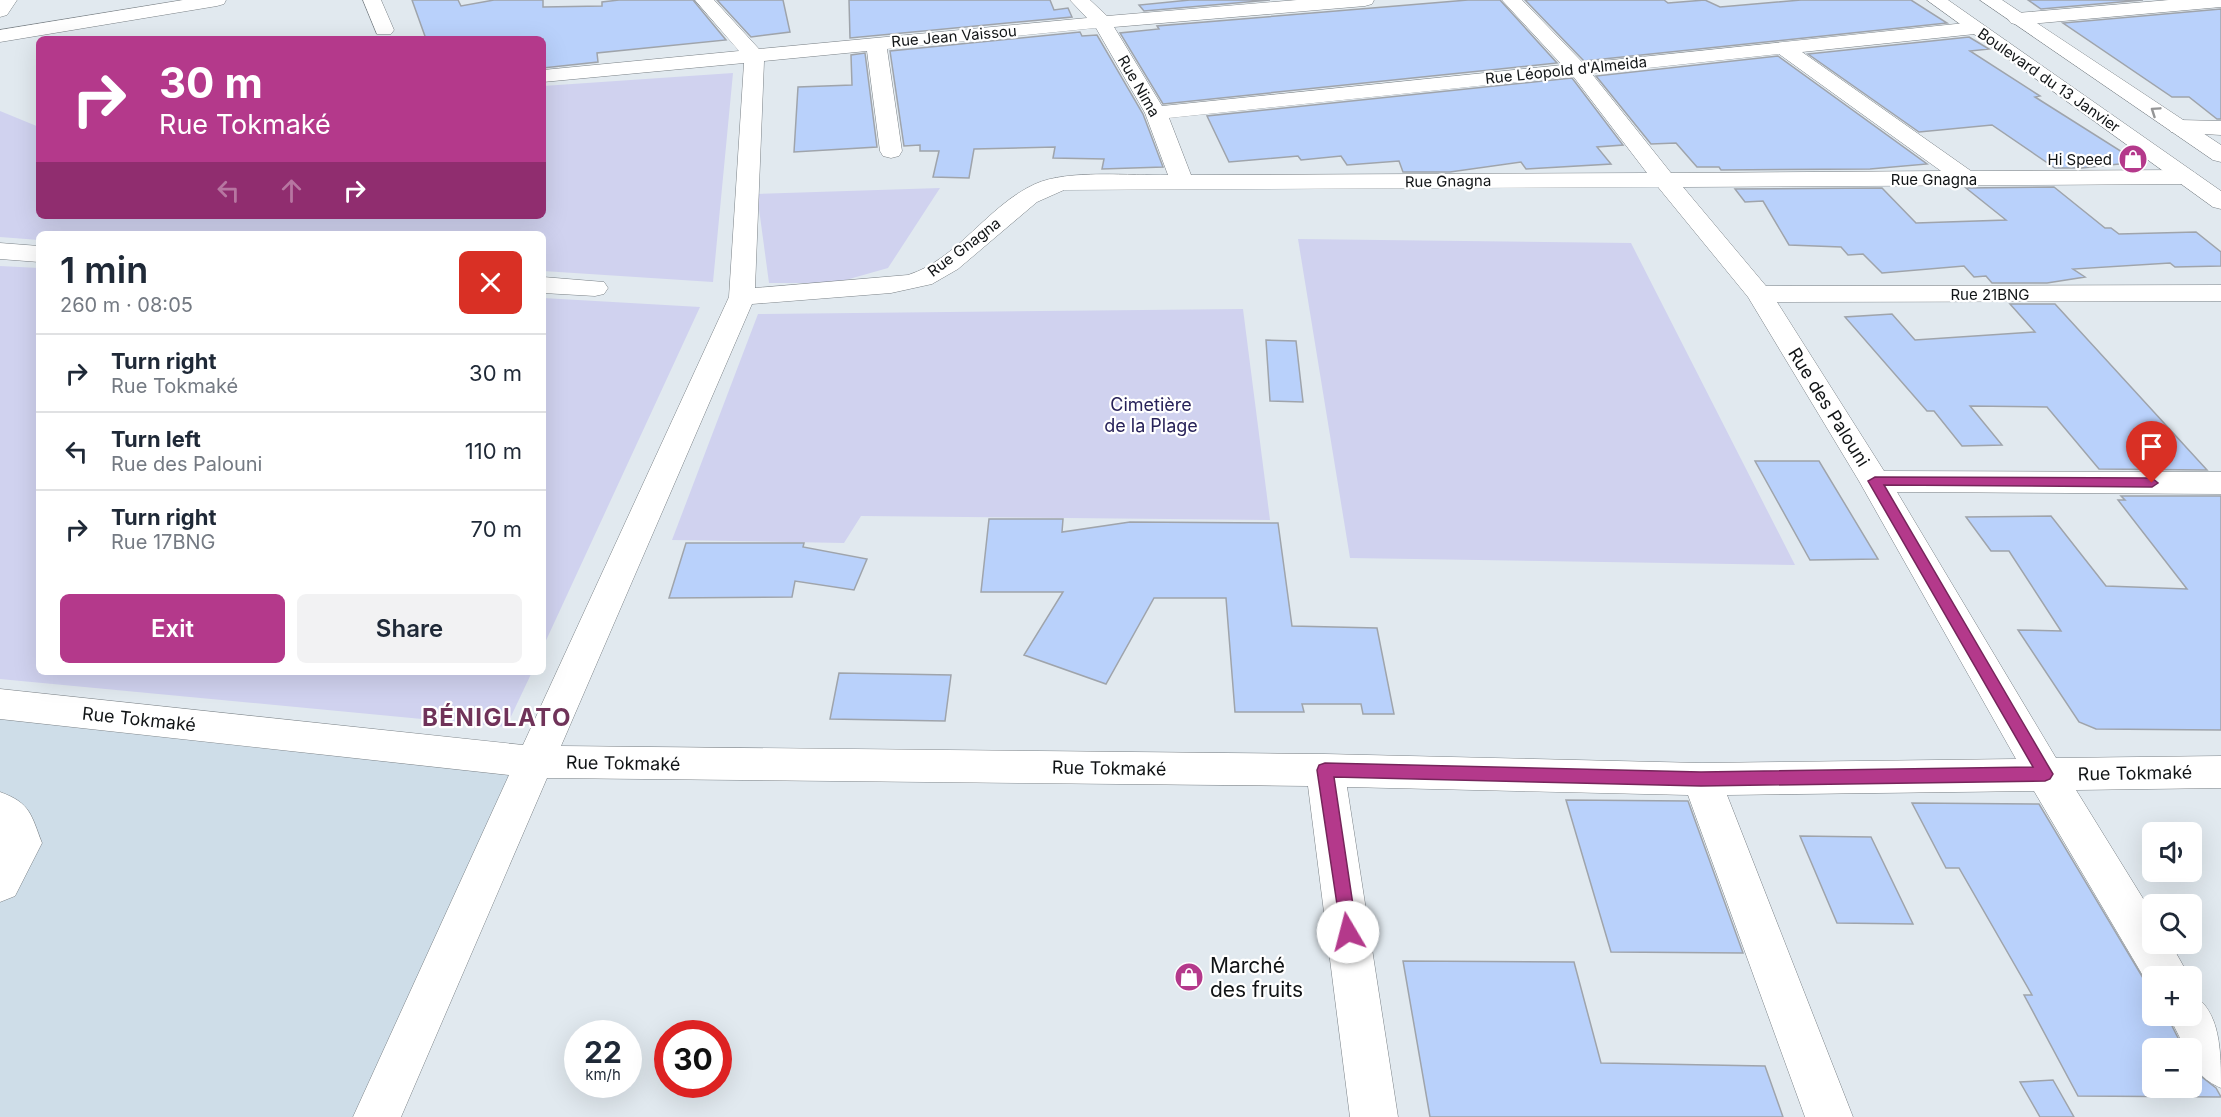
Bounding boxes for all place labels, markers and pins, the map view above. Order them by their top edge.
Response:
shop icon: Hi Speed [2117,143,2149,175]
place label: Hi Speed [2048,150,2112,169]
pin [2126,421,2177,483]
place label: Marché des fruits [1210,953,1303,1002]
shop icon: Marché des fruits [1173,961,1205,993]

